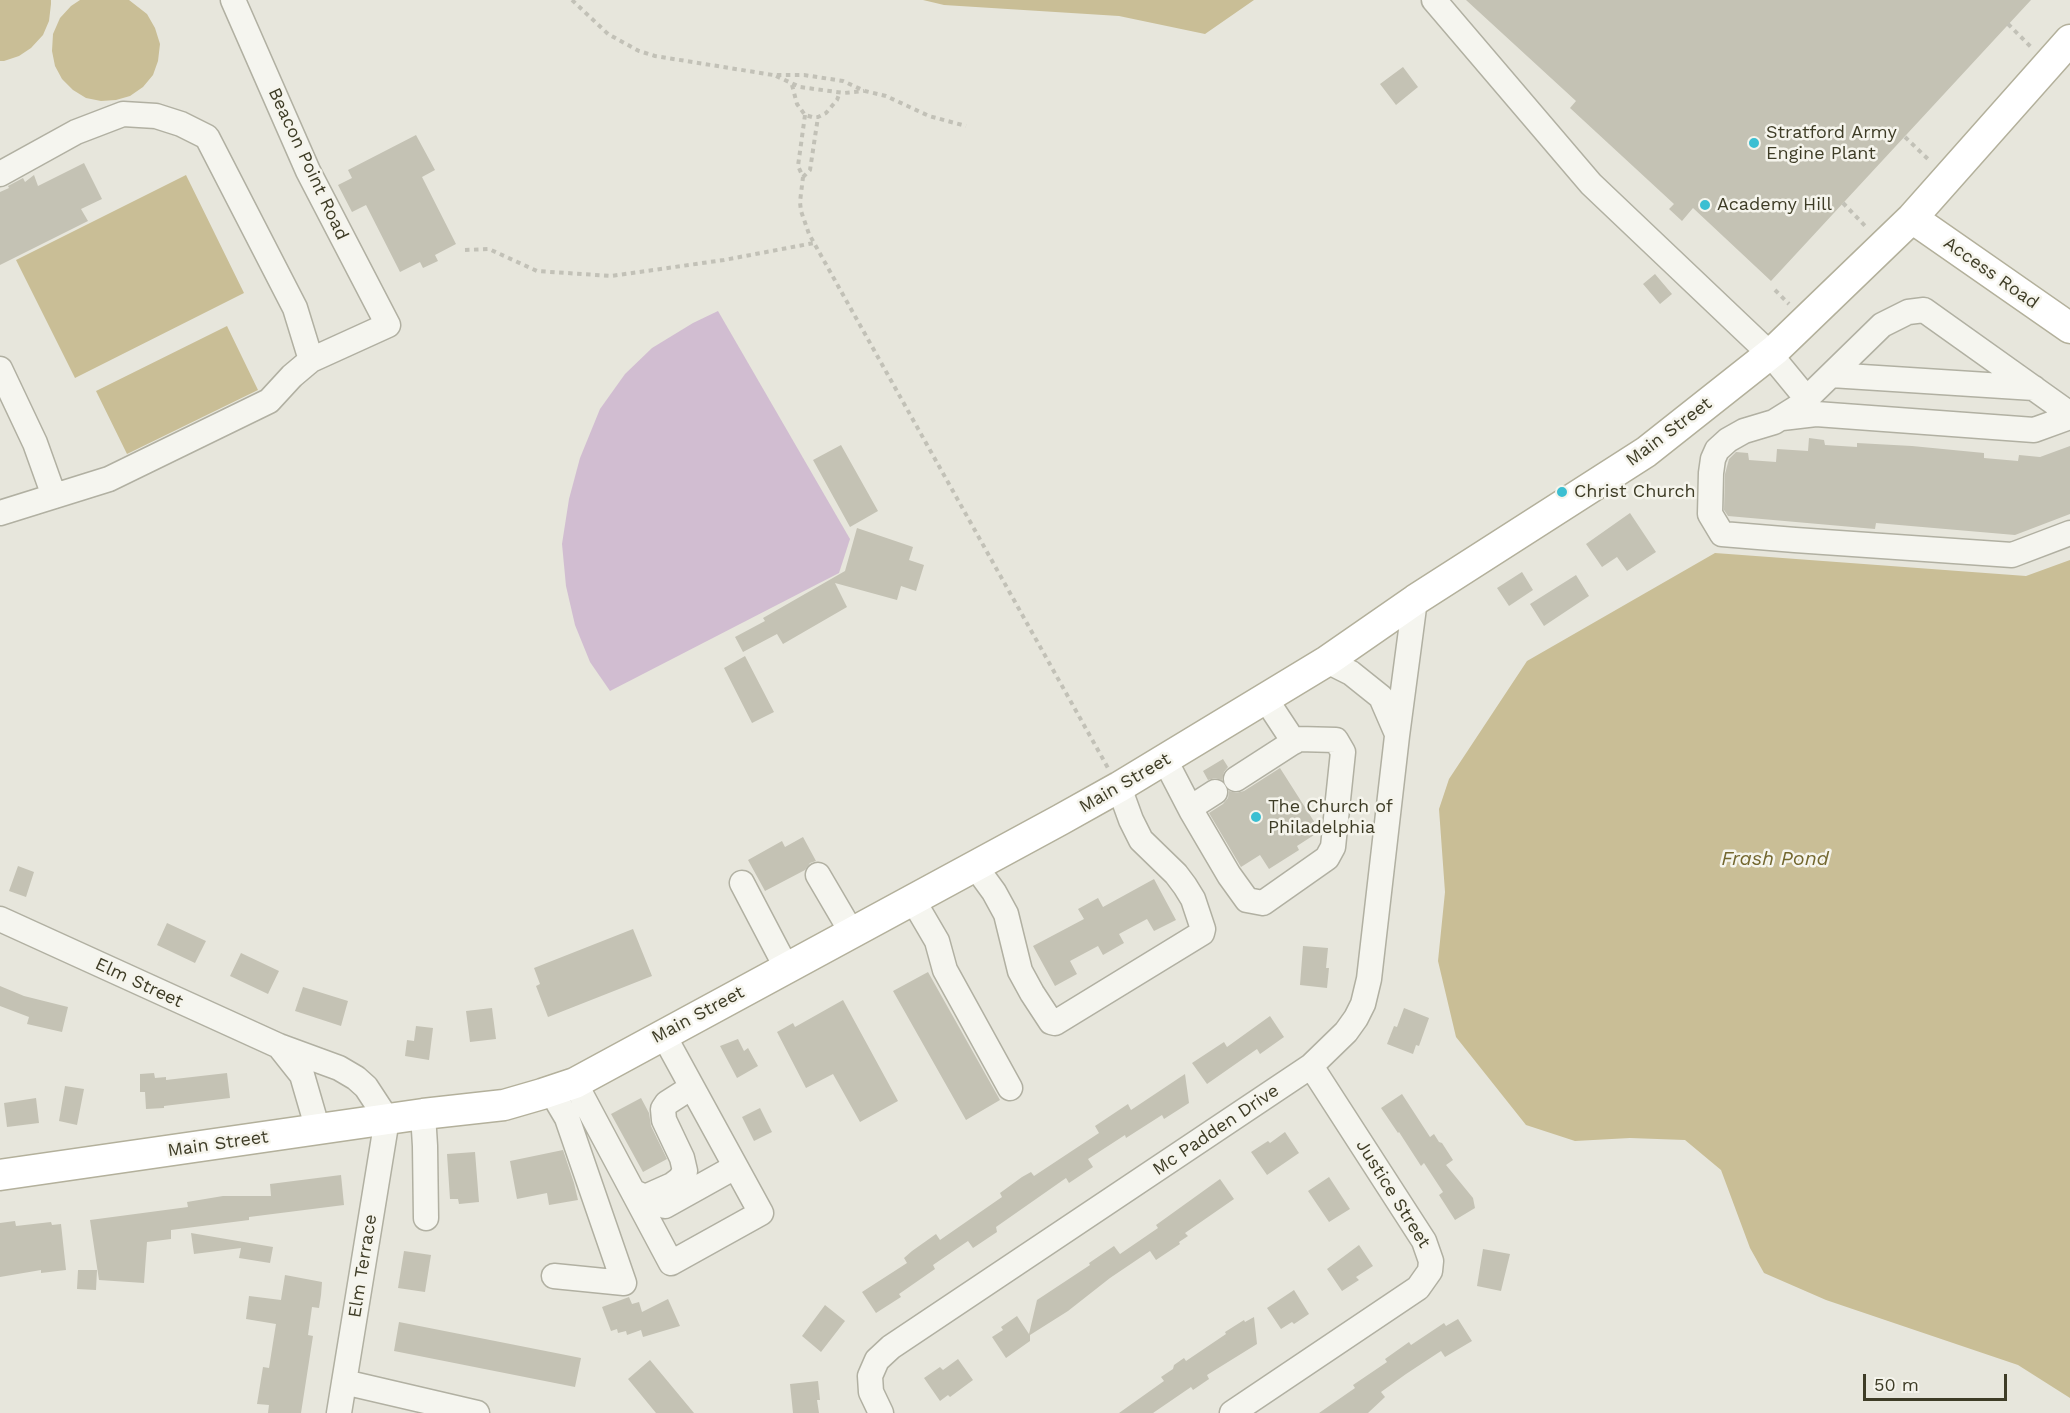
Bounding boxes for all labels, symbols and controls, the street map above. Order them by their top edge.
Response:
street label: Beacon Point Road [263,84,353,244]
place label: Stratford Army Engine Plant [1766,122,1897,164]
marker: Stratford Army Engine Plant [1747,136,1761,150]
place label: Academy Hill [1717,194,1832,216]
marker: Academy Hill [1698,198,1712,212]
street label: Access Road [1939,232,2043,314]
street label: Main Street [1622,393,1716,471]
place label: Christ Church [1574,481,1696,503]
marker: Christ Church [1555,485,1569,499]
street label: Main Street [1076,748,1174,818]
place label: The Church of Philadelphia [1268,796,1393,838]
marker: The Church of Philadelphia [1249,810,1263,824]
water label: Frash Pond [1721,847,1829,871]
street label: Elm Street [92,953,186,1013]
street label: Main Street [648,982,748,1048]
street label: Mc Padden Drive [1149,1080,1283,1180]
street label: Main Street [166,1126,270,1162]
street label: Justice Street [1351,1136,1435,1252]
street label: Elm Terrace [344,1213,382,1319]
scale bar [1866,1362,2010,1400]
text: 50 m [1874,1374,1919,1395]

